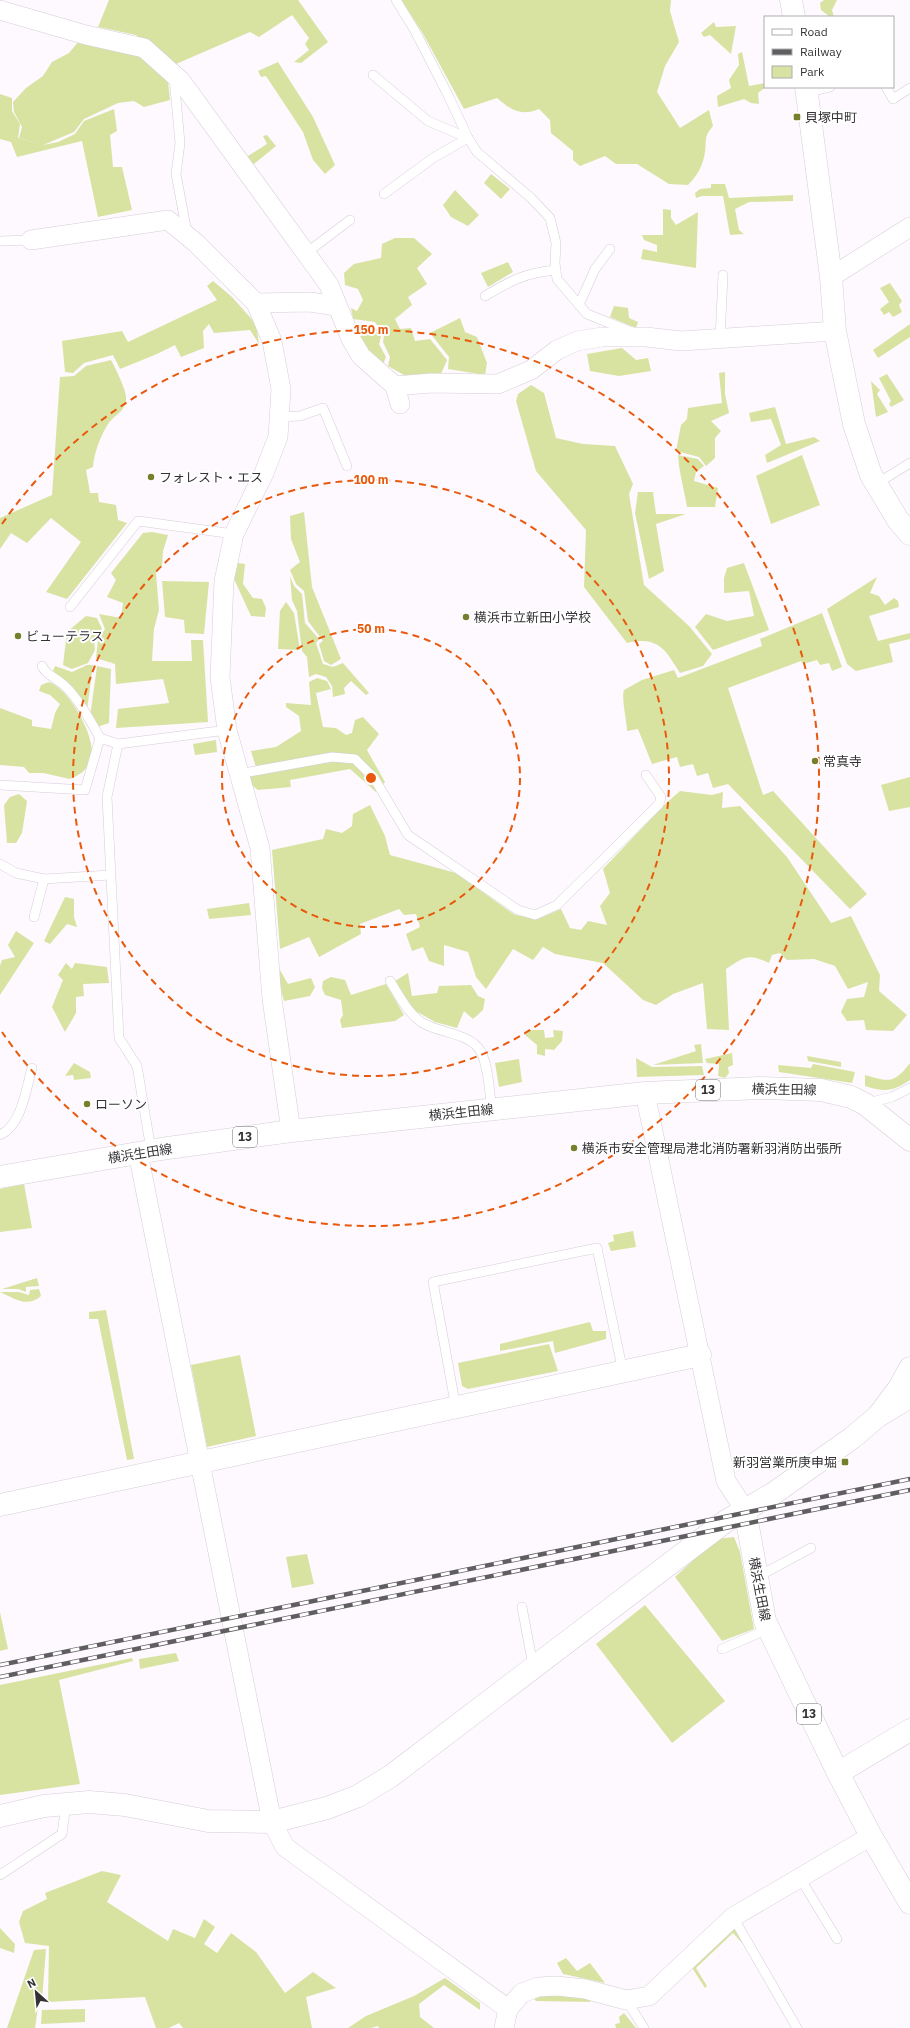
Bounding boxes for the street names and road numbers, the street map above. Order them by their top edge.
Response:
road number: 13 [696,1080,720,1100]
street label: 横浜生田線 [751,1080,817,1099]
street label: 横浜生田線 [428,1101,494,1124]
road number: 13 [233,1127,257,1147]
street label: 横浜生田線 [107,1140,174,1167]
street label: 横浜生田線 [745,1556,774,1623]
road number: 13 [797,1704,821,1724]

